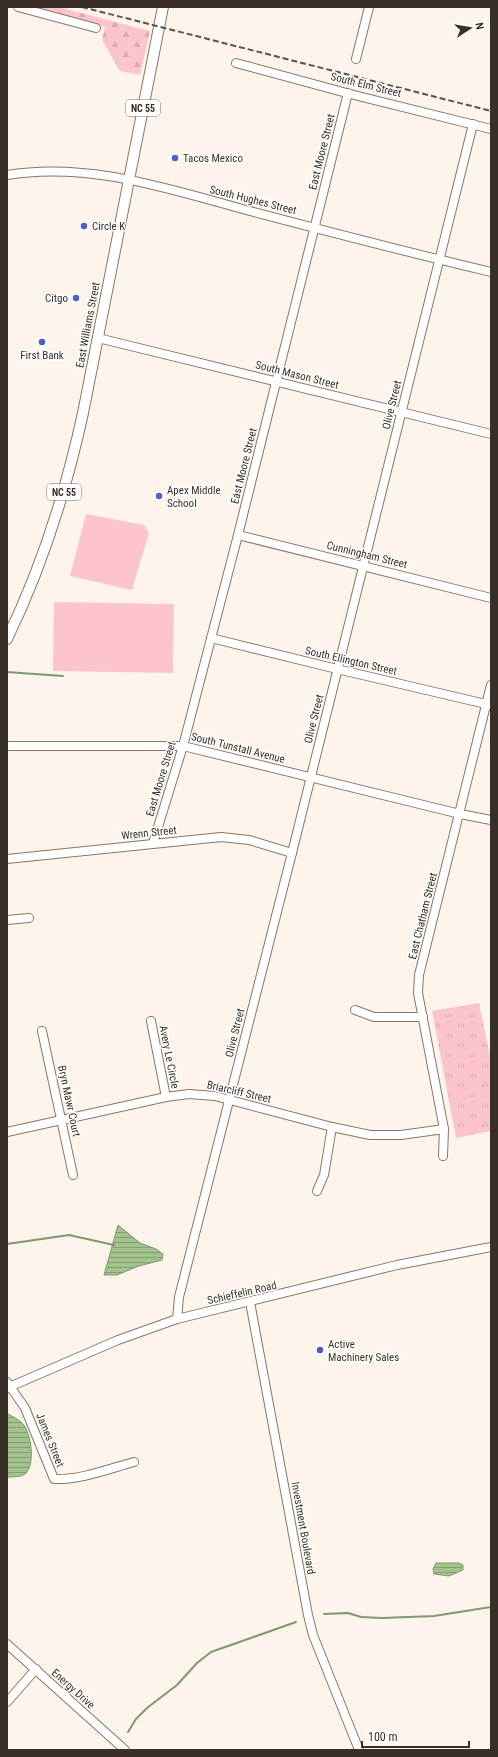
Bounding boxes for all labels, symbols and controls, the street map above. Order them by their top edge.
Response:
north arrow [450,8,490,48]
text: N [472,21,486,31]
street label: South Elm Street [329,70,403,100]
road number: NC 55 [126,100,160,116]
street label: East Moore Street [306,113,338,191]
place label: Tacos Mexico [183,152,243,165]
marker: Tacos Mexico [170,153,180,163]
street label: South Hughes Street [208,183,298,217]
place label: Circle K [92,220,125,233]
marker: Circle K [79,221,89,231]
street label: East Williams Street [73,281,103,369]
place label: Citgo [45,292,68,305]
marker: Citgo [71,293,81,303]
marker: First Bank [37,337,47,347]
place label: First Bank [20,349,64,362]
street label: South Mason Street [254,358,340,392]
street label: Olive Street [380,379,404,431]
street label: East Moore Street [228,427,260,505]
road number: NC 55 [47,484,81,500]
place label: Apex Middle School [167,484,221,510]
marker: Apex Middle School [154,491,164,501]
street label: Cunningham Street [325,539,409,571]
street label: South Ellington Street [304,644,398,678]
street label: Olive Street [302,693,326,745]
street label: South Tunstall Avenue [190,730,286,766]
street label: East Moore Street [143,740,179,818]
street label: Wrenn Street [121,824,177,842]
street label: East Chatham Street [406,871,440,961]
street label: Olive Street [223,1007,247,1059]
street label: Avery Le Circle [157,1024,181,1090]
street label: Bryn Mawr Court [55,1064,83,1138]
street label: Briarcliff Street [205,1078,273,1106]
street label: Schieffelin Road [206,1279,278,1307]
place label: Active Machinery Sales [328,1338,399,1364]
marker: Active Machinery Sales [315,1345,325,1355]
street label: James Street [33,1411,67,1469]
street label: Investment Boulevard [288,1481,318,1575]
street label: Energy Drive [49,1666,97,1712]
scale bar [362,1723,469,1749]
text: 100 m [368,1730,398,1744]

